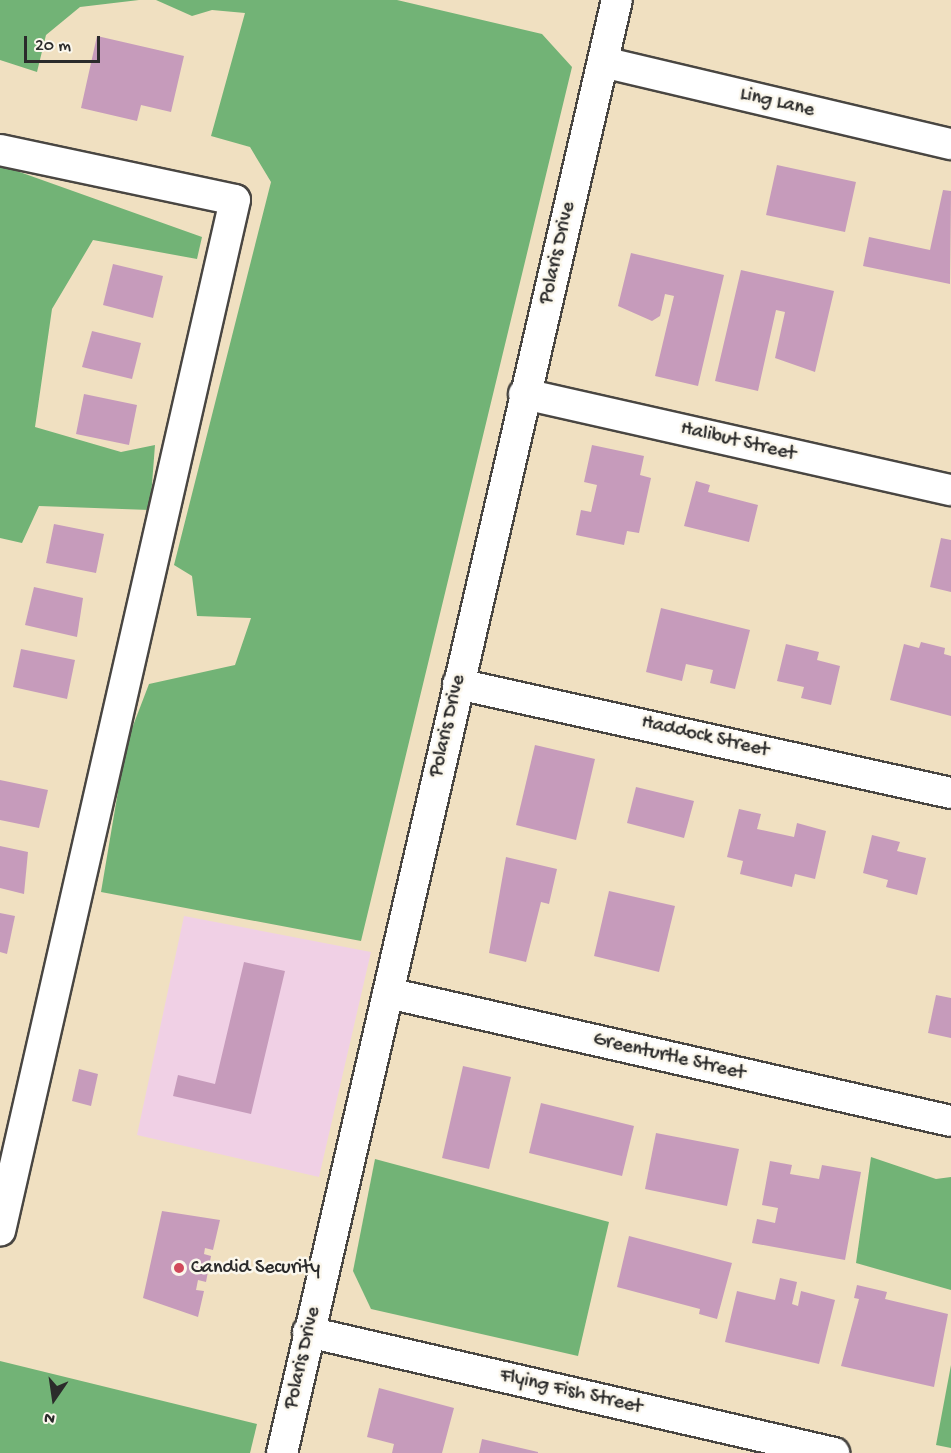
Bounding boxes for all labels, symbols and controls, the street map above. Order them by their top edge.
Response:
scale bar [27,24,104,62]
text: 20 m [35,36,71,57]
street label: Ling Lane [738,83,816,123]
street label: Polaris Drive [535,200,581,306]
street label: Halibut Street [678,417,798,467]
street label: Polaris Drive [425,673,471,779]
street label: Haddock Street [639,711,771,763]
street label: Greenturtle Street [591,1028,747,1086]
place label: Candid Security [191,1256,320,1280]
marker: Candid Security [172,1261,186,1275]
street label: Polaris Drive [280,1305,326,1411]
street label: Flying Fish Street [498,1364,644,1420]
north arrow [24,1369,84,1429]
text: N [43,1407,57,1427]

